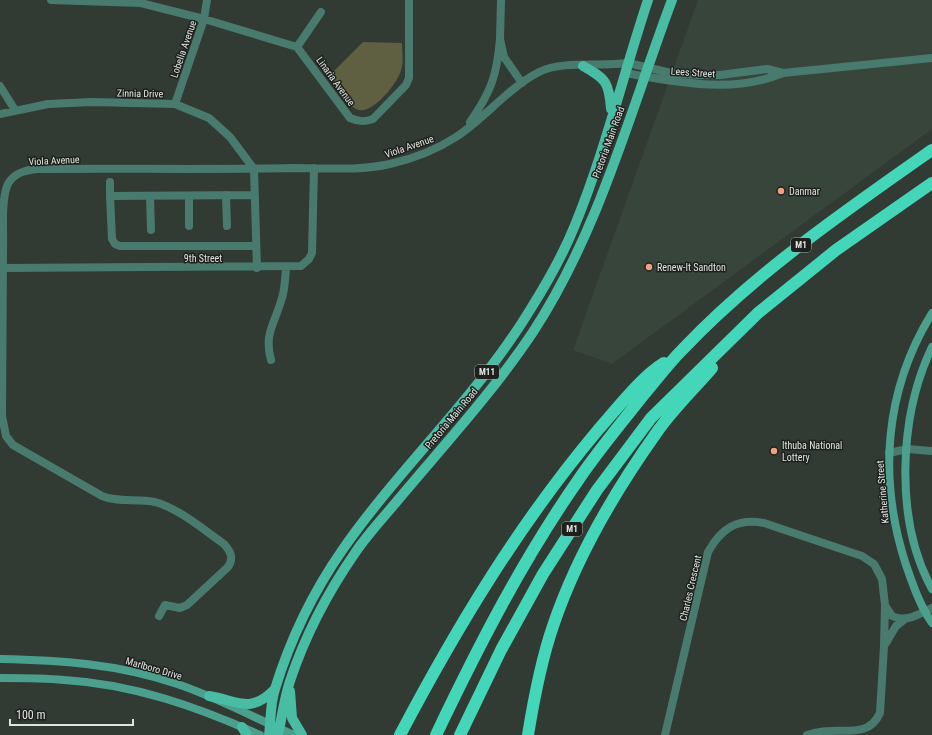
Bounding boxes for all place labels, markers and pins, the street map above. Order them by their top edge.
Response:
marker: Danmar [776,186,786,196]
place label: Danmar [789,186,820,197]
marker: Renew-It Sandton [644,262,654,272]
place label: Renew-It Sandton [657,262,726,273]
place label: Ithuba National Lottery [782,440,842,463]
marker: Ithuba National Lottery [769,446,779,456]

